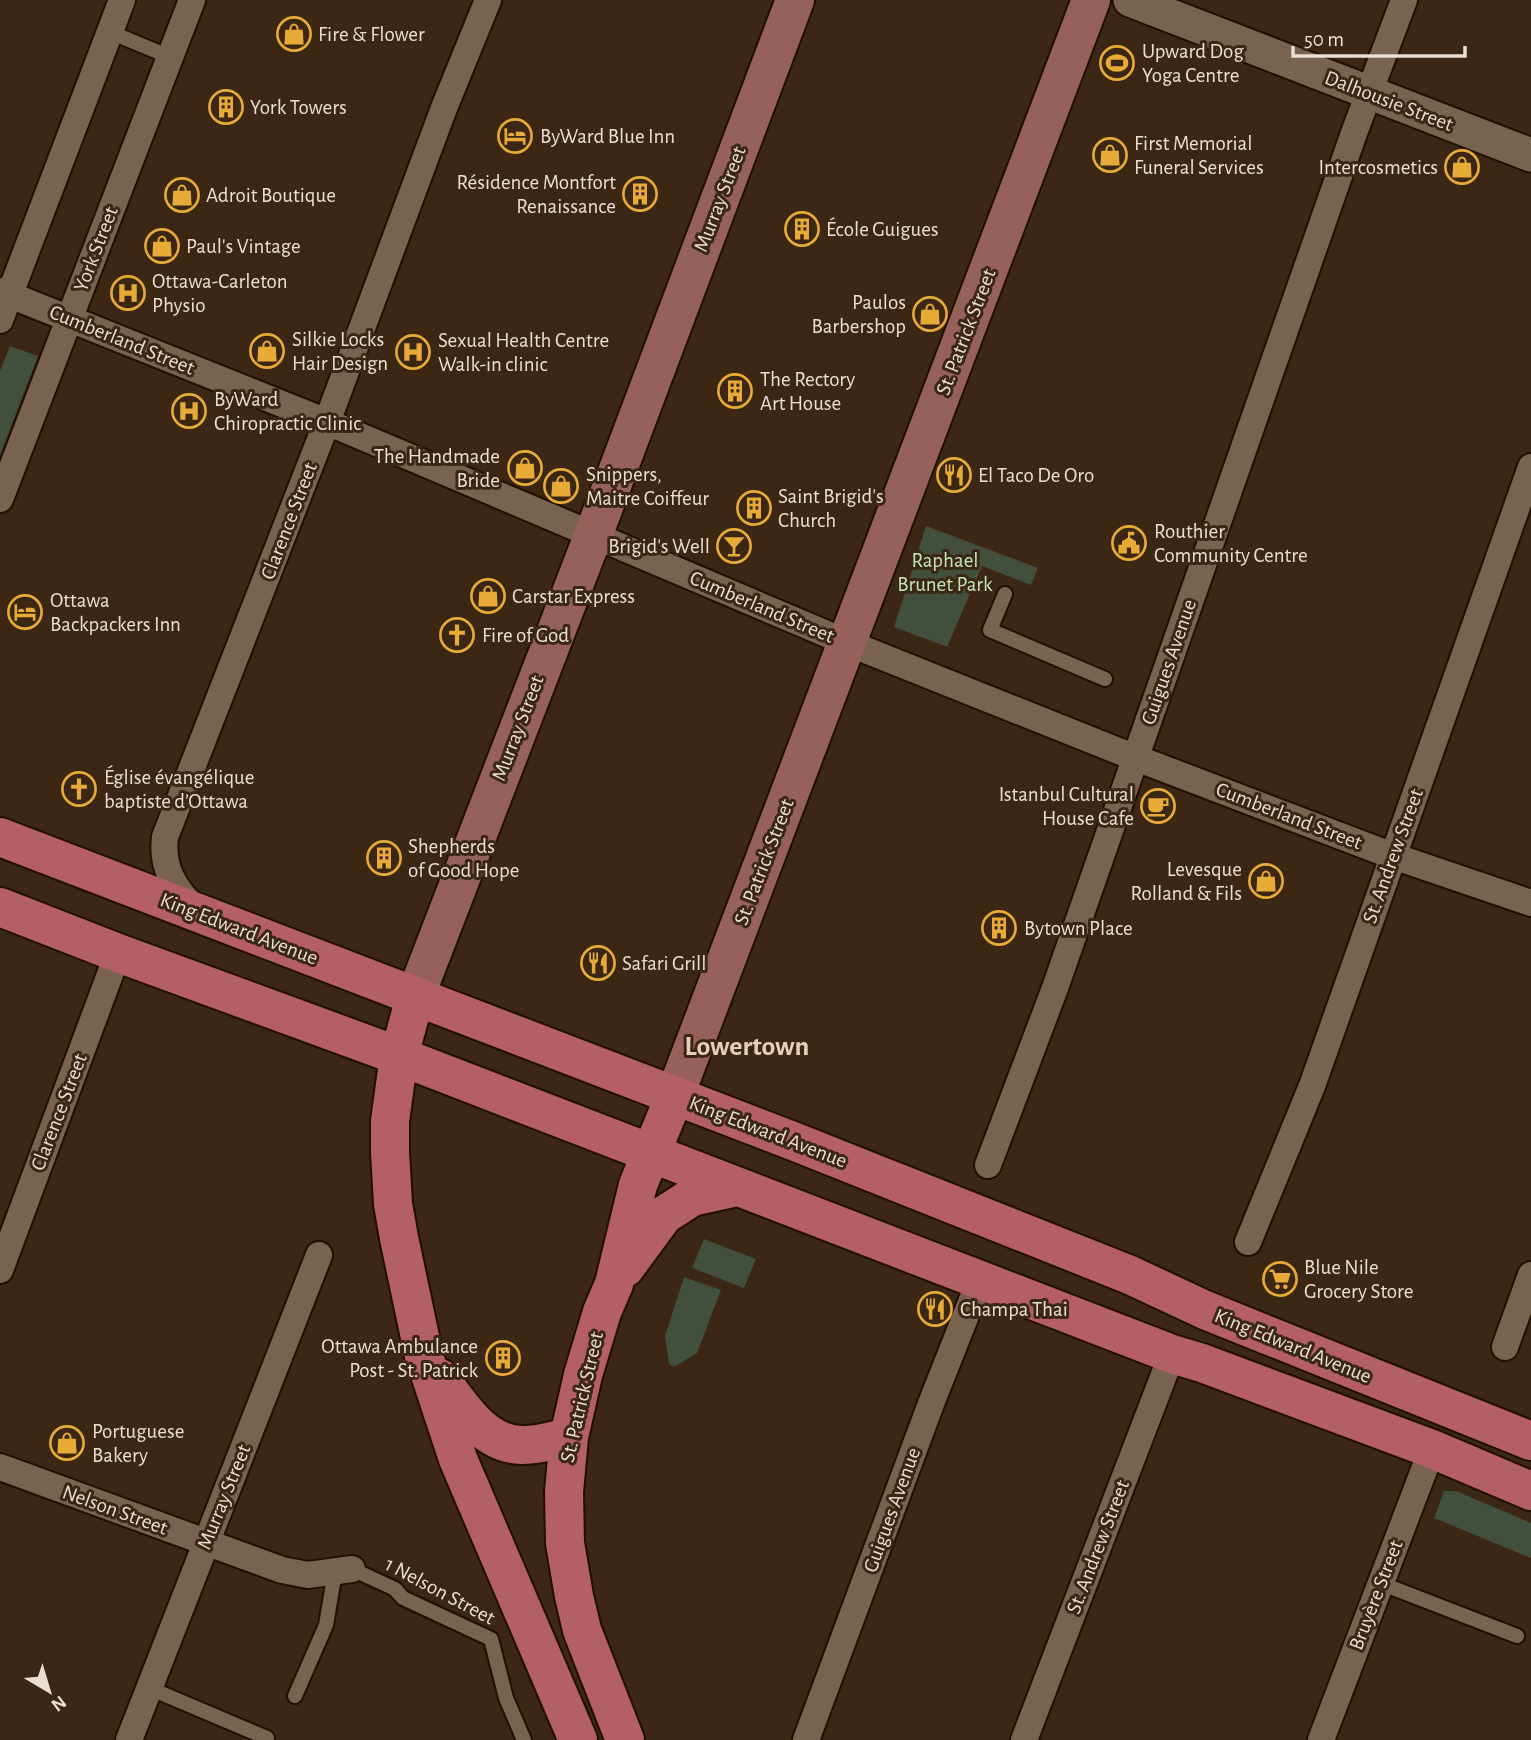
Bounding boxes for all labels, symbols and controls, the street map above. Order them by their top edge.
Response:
scale bar [1293,14,1464,58]
shop icon: Fire & Flower [275,15,313,53]
place label: Fire & Flower [318,24,425,45]
text: 50 m [1304,29,1344,50]
place label: Upward Dog Yoga Centre [1142,41,1244,86]
sports icon: Upward Dog Yoga Centre [1098,44,1136,82]
street label: Dalhousie Street [1322,67,1456,135]
building icon: York Towers [207,88,245,126]
place label: York Towers [250,97,347,118]
hotel icon: ByWard Blue Inn [496,117,534,155]
place label: ByWard Blue Inn [540,126,675,147]
place label: First Memorial Funeral Services [1134,133,1264,178]
shop icon: First Memorial Funeral Services [1091,136,1129,174]
street label: Murray Street [690,143,750,255]
shop icon: Intercosmetics [1443,148,1481,186]
place label: Intercosmetics [1319,157,1438,178]
place label: Résidence Montfort Renaissance [457,172,616,217]
building icon: Résidence Montfort Renaissance [621,175,659,213]
shop icon: Adroit Boutique [163,176,201,214]
place label: Adroit Boutique [206,185,336,206]
street label: York Street [70,203,122,294]
building icon: École Guigues [783,210,821,248]
place label: École Guigues [826,217,939,240]
shop icon: Paul's Vintage [143,227,181,265]
place label: Paul's Vintage [186,236,301,257]
street label: St. Patrick Street [932,266,1000,398]
place label: Ottawa-Carleton Physio [152,271,288,316]
hospital icon: Ottawa-Carleton Physio [109,274,147,312]
place label: Paulos Barbershop [811,292,906,337]
shop icon: Paulos Barbershop [911,295,949,333]
street label: Cumberland Street [46,301,198,379]
place label: Silkie Locks Hair Design [292,329,388,374]
place label: Sexual Health Centre Walk-in clinic [438,330,609,375]
shop icon: Silkie Locks Hair Design [248,332,286,370]
hospital icon: Sexual Health Centre Walk-in clinic [394,333,432,371]
place label: The Rectory Art House [760,369,855,414]
building icon: The Rectory Art House [716,372,754,410]
place label: ByWard Chiropractic Clinic [214,389,361,434]
hospital icon: ByWard Chiropractic Clinic [170,392,208,430]
place label: The Handmade Bride [374,446,500,491]
shop icon: The Handmade Bride [506,449,544,487]
restaurant icon: El Taco De Oro [935,456,973,494]
street label: Clarence Street [257,459,321,582]
place label: Snippers, Maitre Coiffeur [586,464,709,509]
place label: El Taco De Oro [978,465,1094,486]
shop icon: Snippers, Maitre Coiffeur [542,467,580,505]
place label: Saint Brigid's Church [778,486,884,531]
building icon: Saint Brigid's Church [735,489,773,527]
place label: Routhier Community Centre [1154,521,1308,566]
public building icon: Routhier Community Centre [1110,524,1148,562]
bar icon: Brigid's Well [715,527,753,565]
place label: Brigid's Well [608,536,710,557]
park label: Raphael Brunet Park [897,550,993,595]
street label: Cumberland Street [687,567,837,647]
shop icon: Carstar Express [469,577,507,615]
place label: Carstar Express [512,586,635,607]
place label: Ottawa Backpackers Inn [50,590,181,635]
hotel icon: Ottawa Backpackers Inn [6,593,44,631]
street label: Guigues Avenue [1138,597,1200,727]
church icon: Fire of God [438,616,476,654]
place label: Fire of God [482,625,569,646]
street label: Murray Street [488,672,548,784]
place label: Église évangélique baptiste d’Ottawa [104,765,255,812]
church icon: Église évangélique baptiste d’Ottawa [60,770,98,808]
street label: Cumberland Street [1213,779,1365,854]
place label: Istanbul Cultural House Cafe [999,784,1134,829]
street label: St. Andrew Street [1359,786,1427,926]
cafe icon: Istanbul Cultural House Cafe [1139,787,1177,825]
street label: St. Patrick Street [730,796,798,928]
place label: Shepherds of Good Hope [408,836,520,881]
building icon: Shepherds of Good Hope [365,839,403,877]
place label: Levesque Rolland & Fils [1131,859,1242,904]
shop icon: Levesque Rolland & Fils [1247,862,1285,900]
street label: King Edward Avenue [157,889,321,969]
building icon: Bytown Place [980,909,1018,947]
place label: Bytown Place [1024,918,1133,939]
restaurant icon: Safari Grill [579,944,617,982]
place label: Safari Grill [622,953,706,974]
district label: Lowertown [685,1033,809,1061]
street label: Clarence Street [27,1050,91,1173]
street label: King Edward Avenue [686,1092,850,1172]
place label: Blue Nile Grocery Store [1304,1257,1413,1302]
supermarket icon: Blue Nile Grocery Store [1261,1260,1299,1298]
restaurant icon: Champa Thai [916,1290,954,1328]
place label: Champa Thai [960,1299,1068,1320]
street label: King Edward Avenue [1212,1305,1374,1387]
street label: St. Patrick Street [557,1329,607,1464]
place label: Ottawa Ambulance Post - St. Patrick [321,1336,478,1381]
building icon: Ottawa Ambulance Post - St. Patrick [484,1339,522,1377]
place label: Portuguese Bakery [92,1421,184,1466]
shop icon: Portuguese Bakery [48,1424,86,1462]
street label: Murray Street [193,1441,255,1553]
street label: Guigues Avenue [860,1445,924,1575]
street label: St. Andrew Street [1063,1477,1133,1617]
street label: Nelson Street [60,1481,171,1539]
street label: Bruyère Street [1345,1537,1407,1653]
street label: 1 Nelson Street [382,1553,499,1629]
north arrow [14,1656,84,1726]
text: N [47,1692,70,1715]

